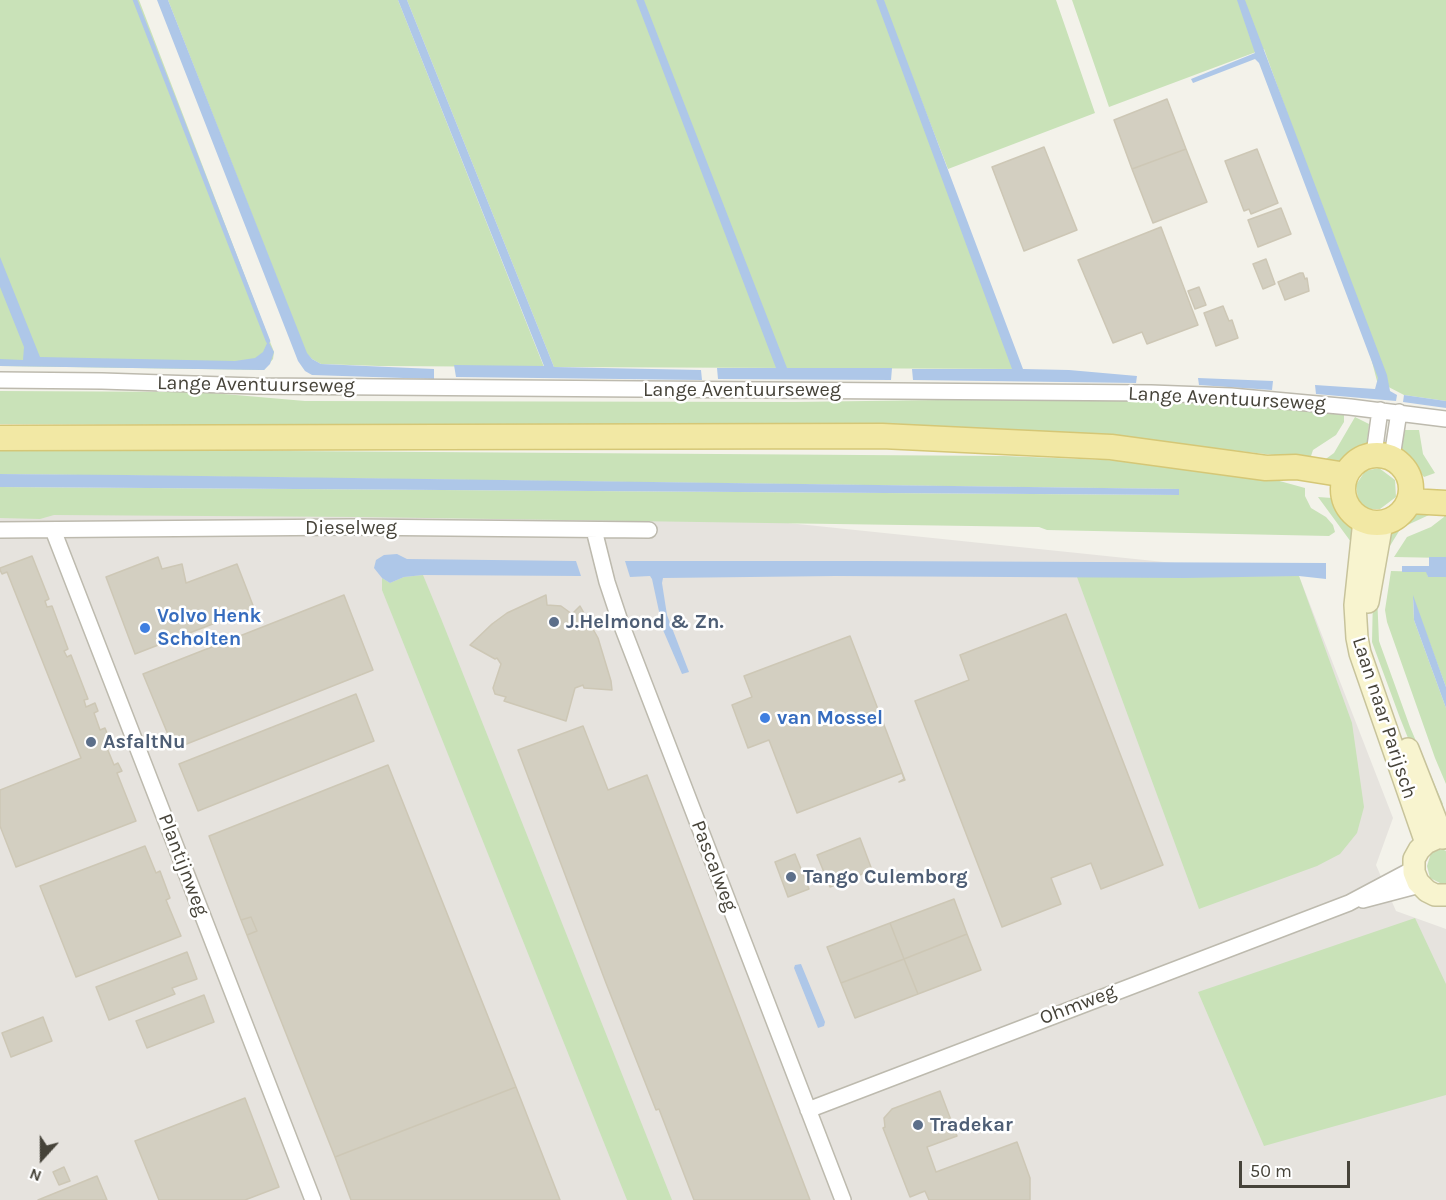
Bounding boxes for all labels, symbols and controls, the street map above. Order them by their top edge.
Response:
street label: Lange Aventuurseweg [157,371,355,399]
street label: Lange Aventuurseweg [643,378,841,402]
street label: Lange Aventuurseweg [1128,382,1326,416]
street label: Dieselweg [305,516,397,540]
place label: Volvo Henk Scholten [157,604,261,651]
place label: J.Helmond & Zn. [566,610,724,634]
marker: J.Helmond & Zn. [547,615,561,629]
marker: Volvo Henk Scholten [138,621,152,635]
street label: Laan naar Parijsch [1347,634,1421,802]
place label: van Mossel [777,706,883,730]
marker: van Mossel [758,711,772,725]
place label: AsfaltNu [103,730,186,754]
marker: AsfaltNu [84,735,98,749]
street label: Plantijnweg [153,810,213,920]
street label: Pascalweg [686,817,742,915]
place label: Tango Culemborg [803,865,968,889]
marker: Tango Culemborg [784,870,798,884]
street label: Ohmweg [1036,980,1120,1030]
place label: Tradekar [930,1113,1013,1137]
marker: Tradekar [911,1118,925,1132]
north arrow [12,1128,72,1188]
scale bar [1242,1149,1353,1187]
text: 50 m [1250,1160,1292,1182]
text: N [27,1164,44,1186]

